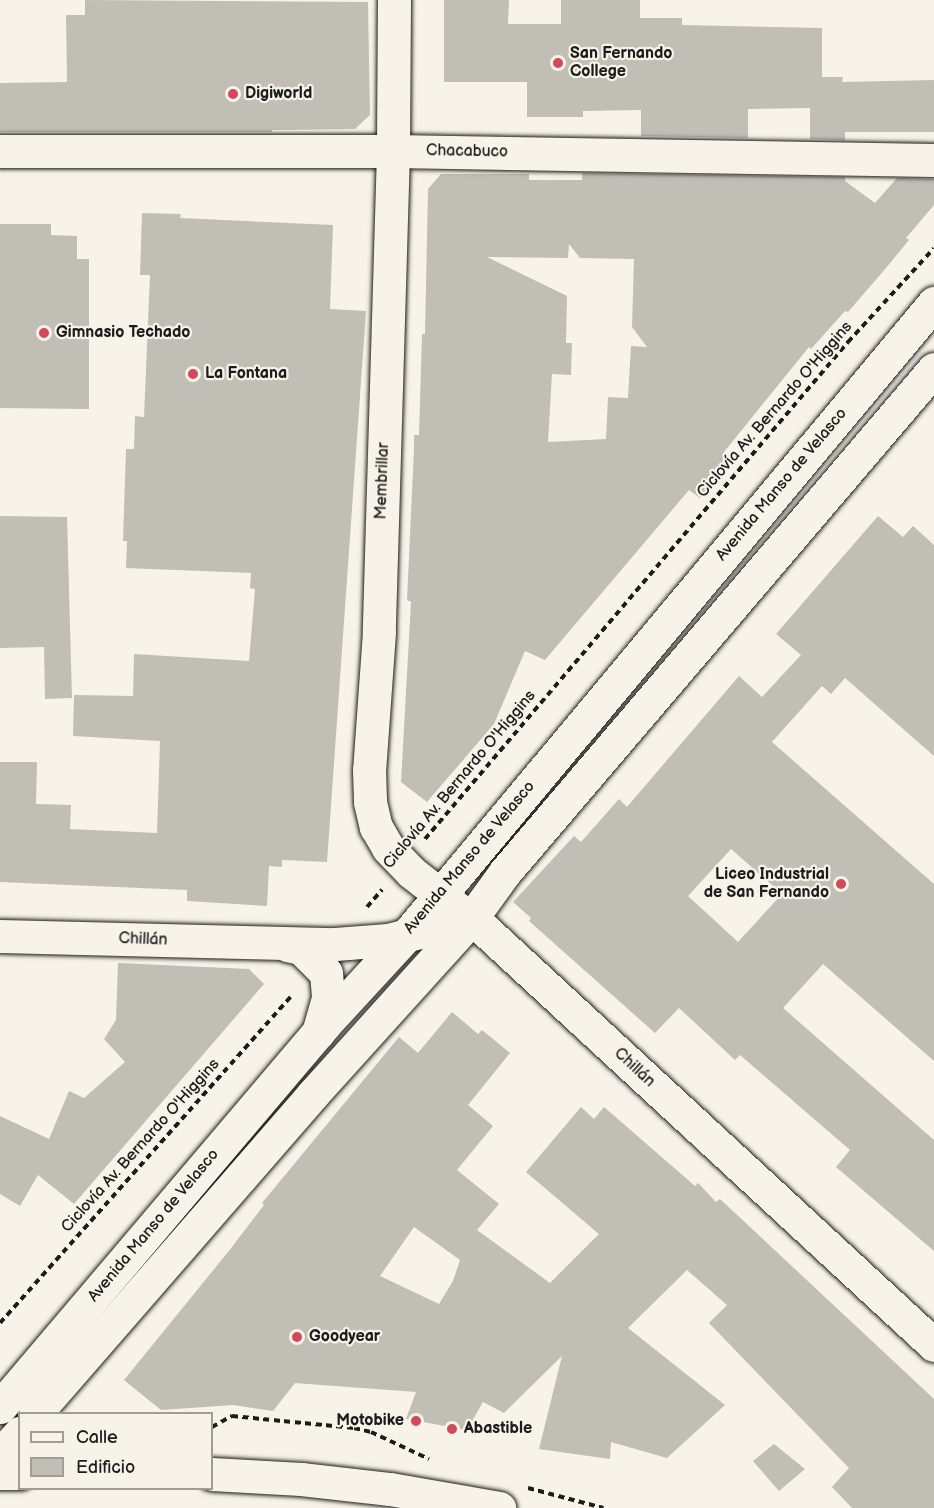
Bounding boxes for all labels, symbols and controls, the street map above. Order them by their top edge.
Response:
place label: San Fernando College [570,44,672,82]
marker: San Fernando College [551,56,565,70]
place label: Digiworld [245,84,312,104]
marker: Digiworld [226,87,240,101]
street label: Chacabuco [426,142,508,162]
street label: Ciclovía Av. Bernardo O'Higgins [693,318,857,502]
place label: Gimnasio Techado [56,323,190,343]
marker: Gimnasio Techado [37,326,51,340]
place label: La Fontana [205,364,287,384]
marker: La Fontana [186,367,200,381]
street label: Avenida Manso de Velasco [712,405,852,565]
street label: Membrillar [372,442,394,520]
street label: Ciclovía Av. Bernardo O'Higgins [380,687,540,873]
street label: Avenida Manso de Velasco [400,778,540,938]
place label: Liceo Industrial de San Fernando [704,865,829,903]
marker: Liceo Industrial de San Fernando [834,877,848,891]
street label: Chillán [118,930,168,950]
street label: Chillán [610,1044,658,1092]
street label: Ciclovía Av. Bernardo O'Higgins [58,1055,224,1237]
street label: Avenida Manso de Velasco [84,1146,224,1306]
place label: Goodyear [309,1327,380,1347]
marker: Goodyear [290,1330,304,1344]
place label: Motobike [336,1411,404,1431]
legend [18,1412,213,1490]
marker: Motobike [409,1414,423,1428]
place label: Abastible [464,1419,532,1439]
marker: Abastible [445,1422,459,1436]
text: Calle [76,1427,118,1448]
text: Edificio [76,1457,135,1478]

